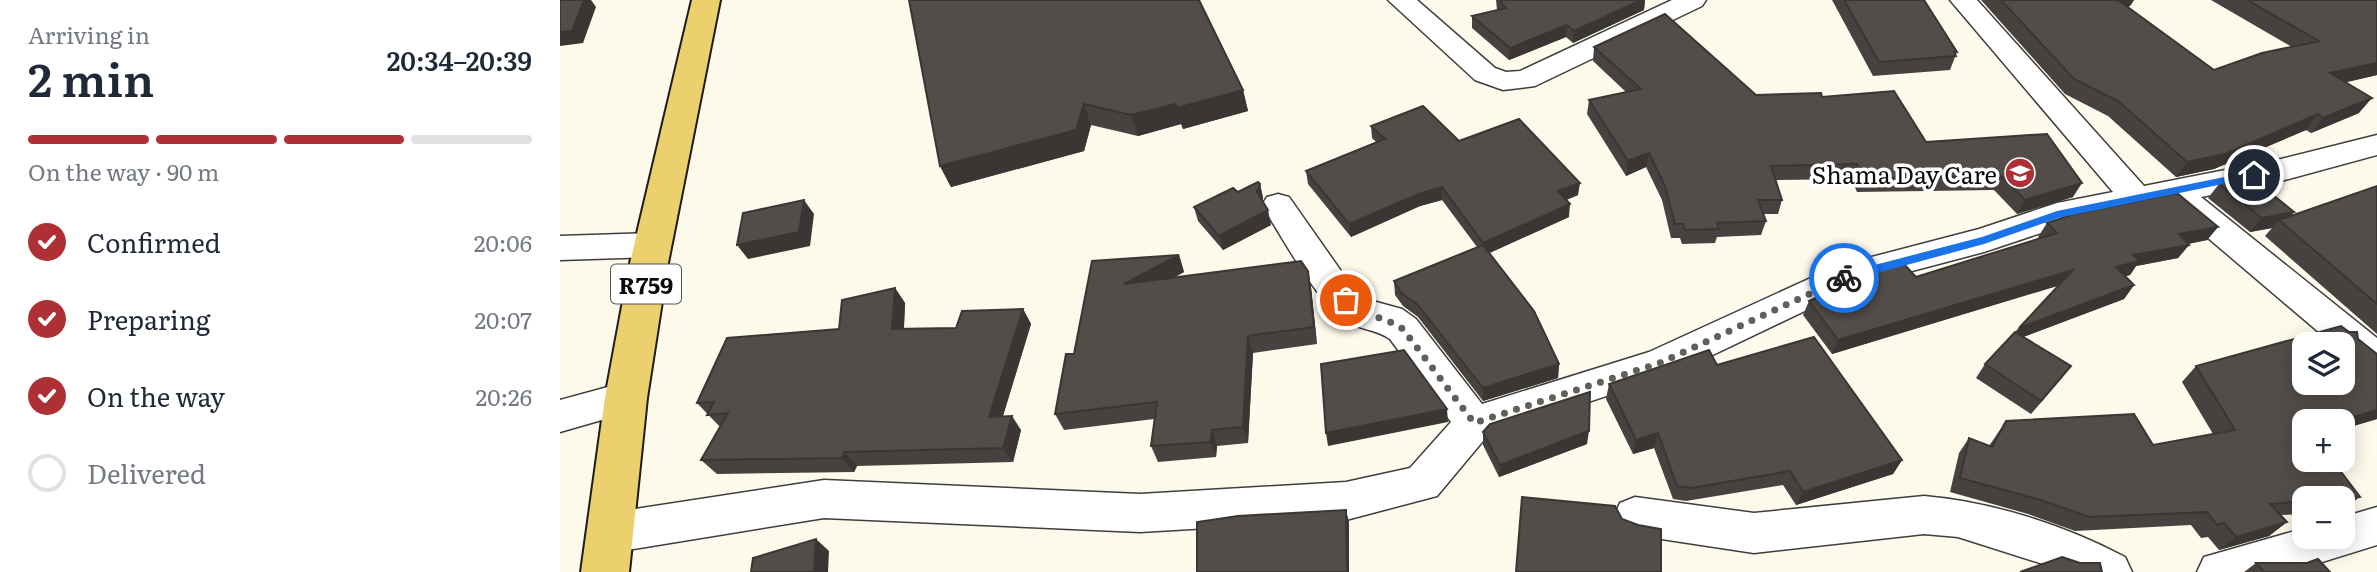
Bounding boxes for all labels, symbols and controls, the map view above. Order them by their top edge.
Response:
text: Arriving in [28,17,150,51]
text: 20:34–20:39 [387,40,532,79]
text: 2 min [28,43,154,111]
pin [2224,145,2284,205]
text: On the way · 90 m [28,154,219,188]
place label: Shama Day Care [1812,156,1997,191]
school or university icon: Shama Day Care [2003,156,2037,190]
icon: home [2235,156,2273,194]
text: Confirmed [87,222,221,261]
icon: check [28,223,66,261]
text: 20:06 [474,225,532,259]
courier [1809,243,1879,313]
icon: bike [1825,259,1863,297]
road number: R759 [611,264,681,304]
pin [1316,270,1376,330]
icon: bag [1327,281,1365,319]
text: Preparing [87,299,210,338]
icon: check [28,300,66,338]
text: 20:07 [474,302,532,336]
map controls [2292,332,2355,549]
button: layers [2292,332,2355,395]
text: On the way [87,376,225,415]
icon: check [28,377,66,415]
text: 20:26 [476,379,532,413]
button: + [2292,409,2355,472]
text: Delivered [87,453,206,492]
button: − [2292,486,2355,549]

